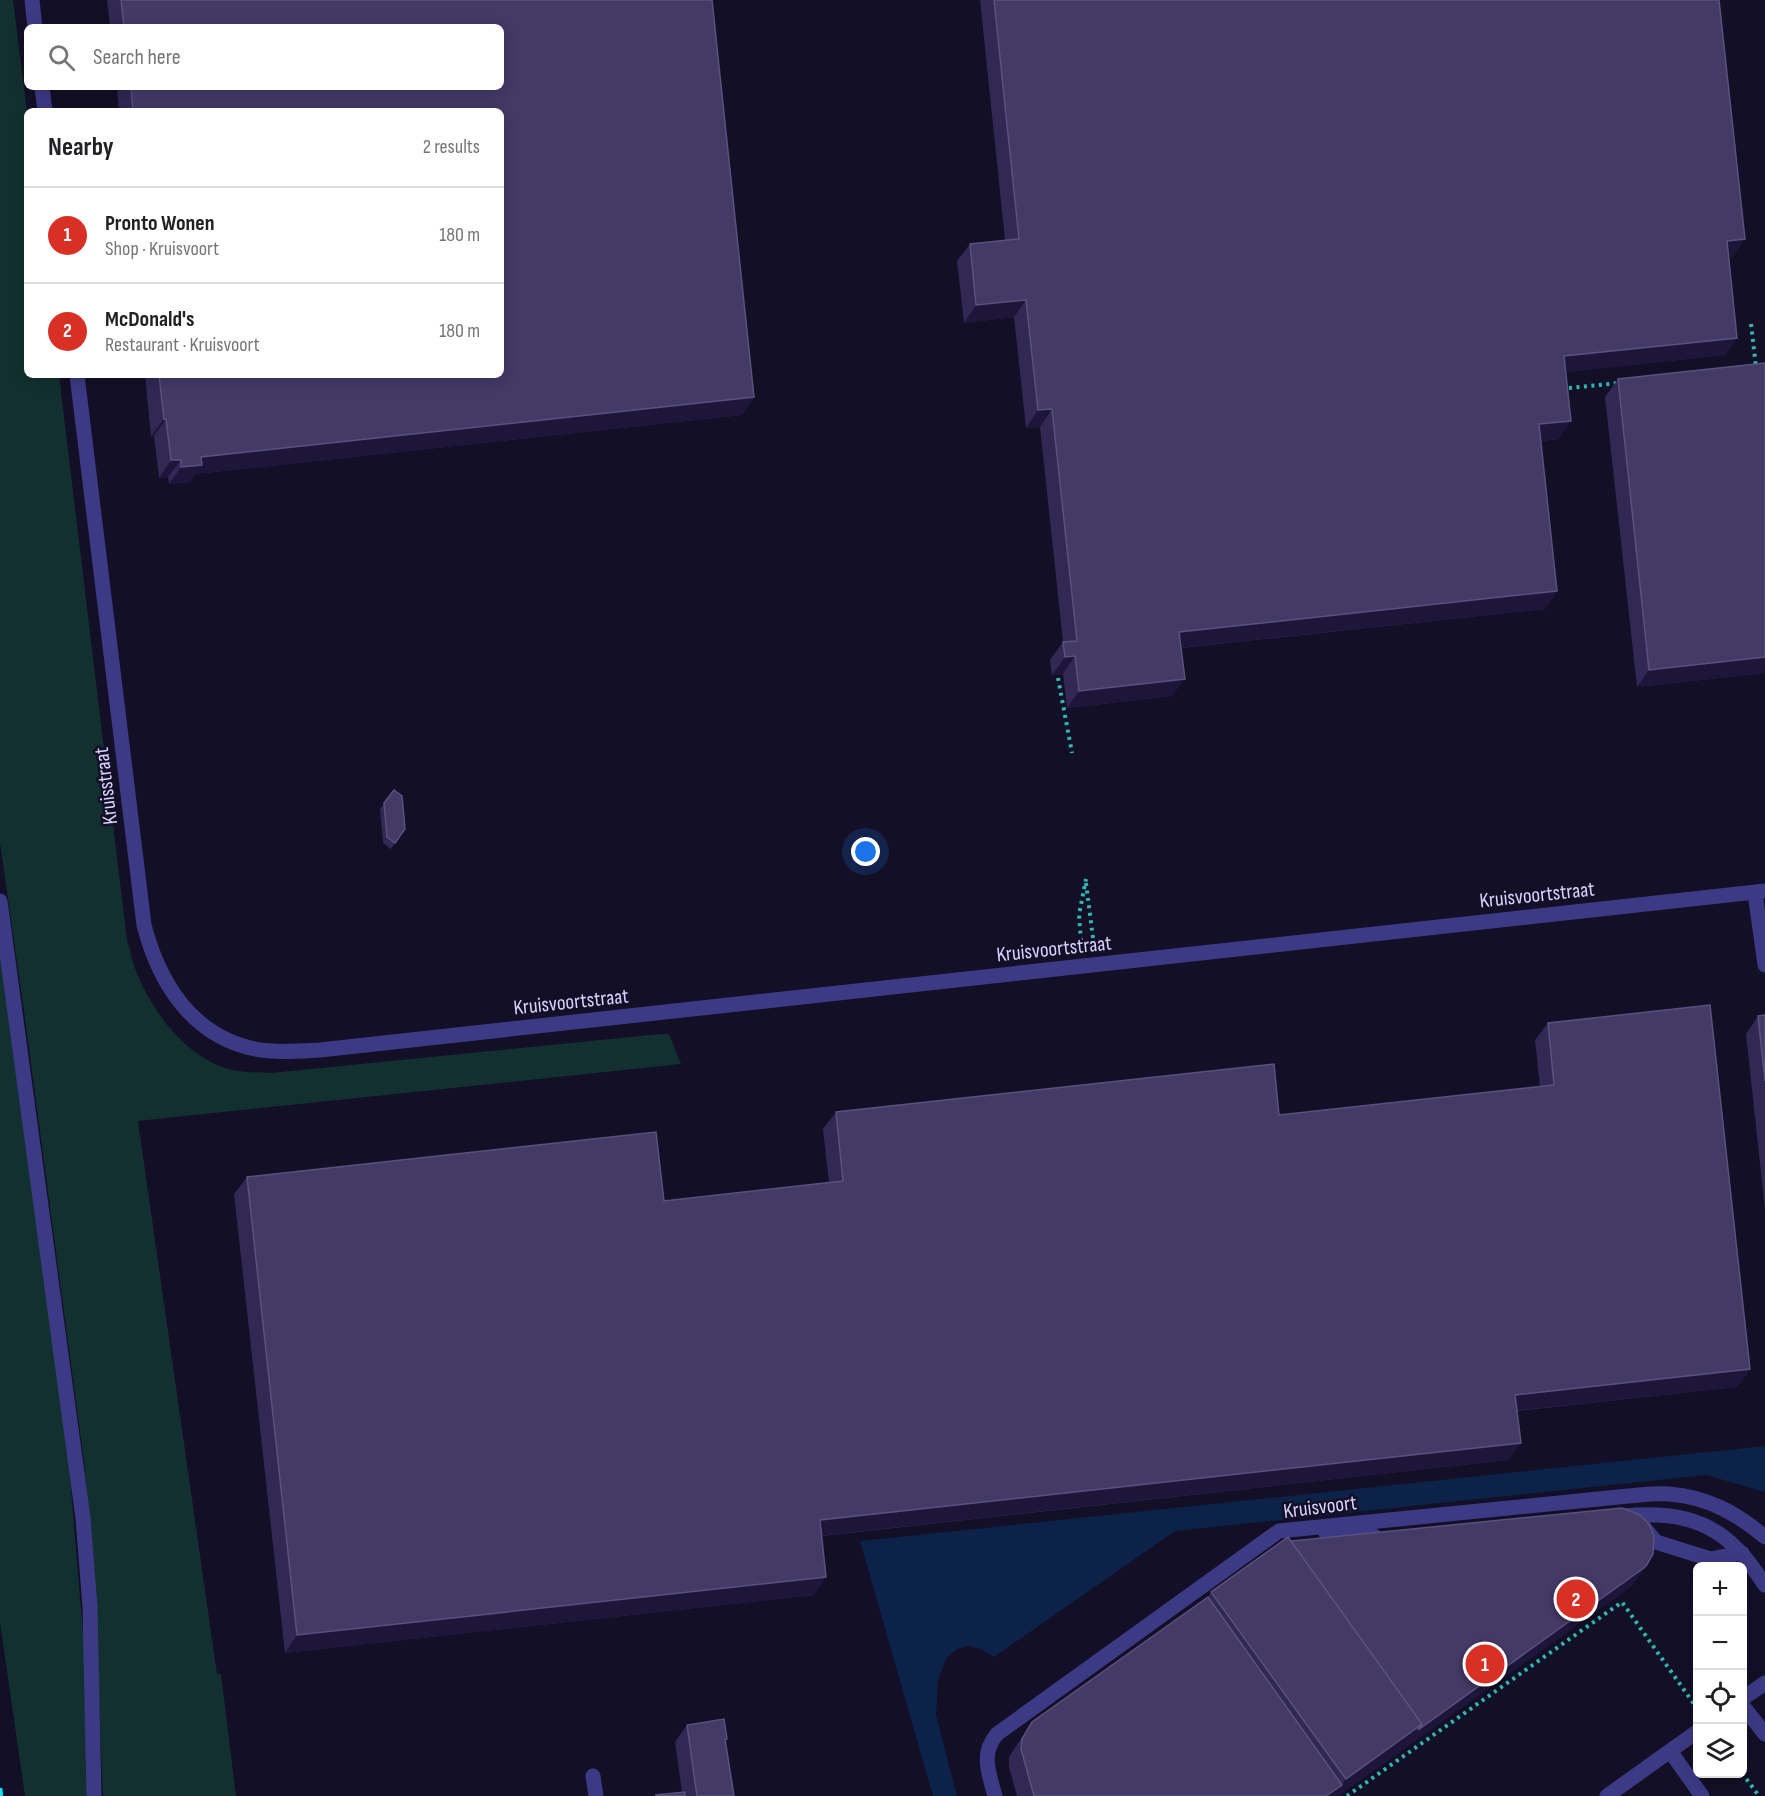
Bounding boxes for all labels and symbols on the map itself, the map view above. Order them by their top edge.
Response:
street label: Kruisstraat [89,746,123,826]
your location [851,837,880,866]
street label: Kruisvoortstraat [1478,877,1596,913]
street label: Kruisvoortstraat [995,931,1113,967]
street label: Kruisvoortstraat [512,984,630,1020]
street label: Kruisvoort [1282,1490,1358,1524]
pin: 2 [1556,1576,1596,1622]
pin: 1 [1466,1642,1504,1686]

